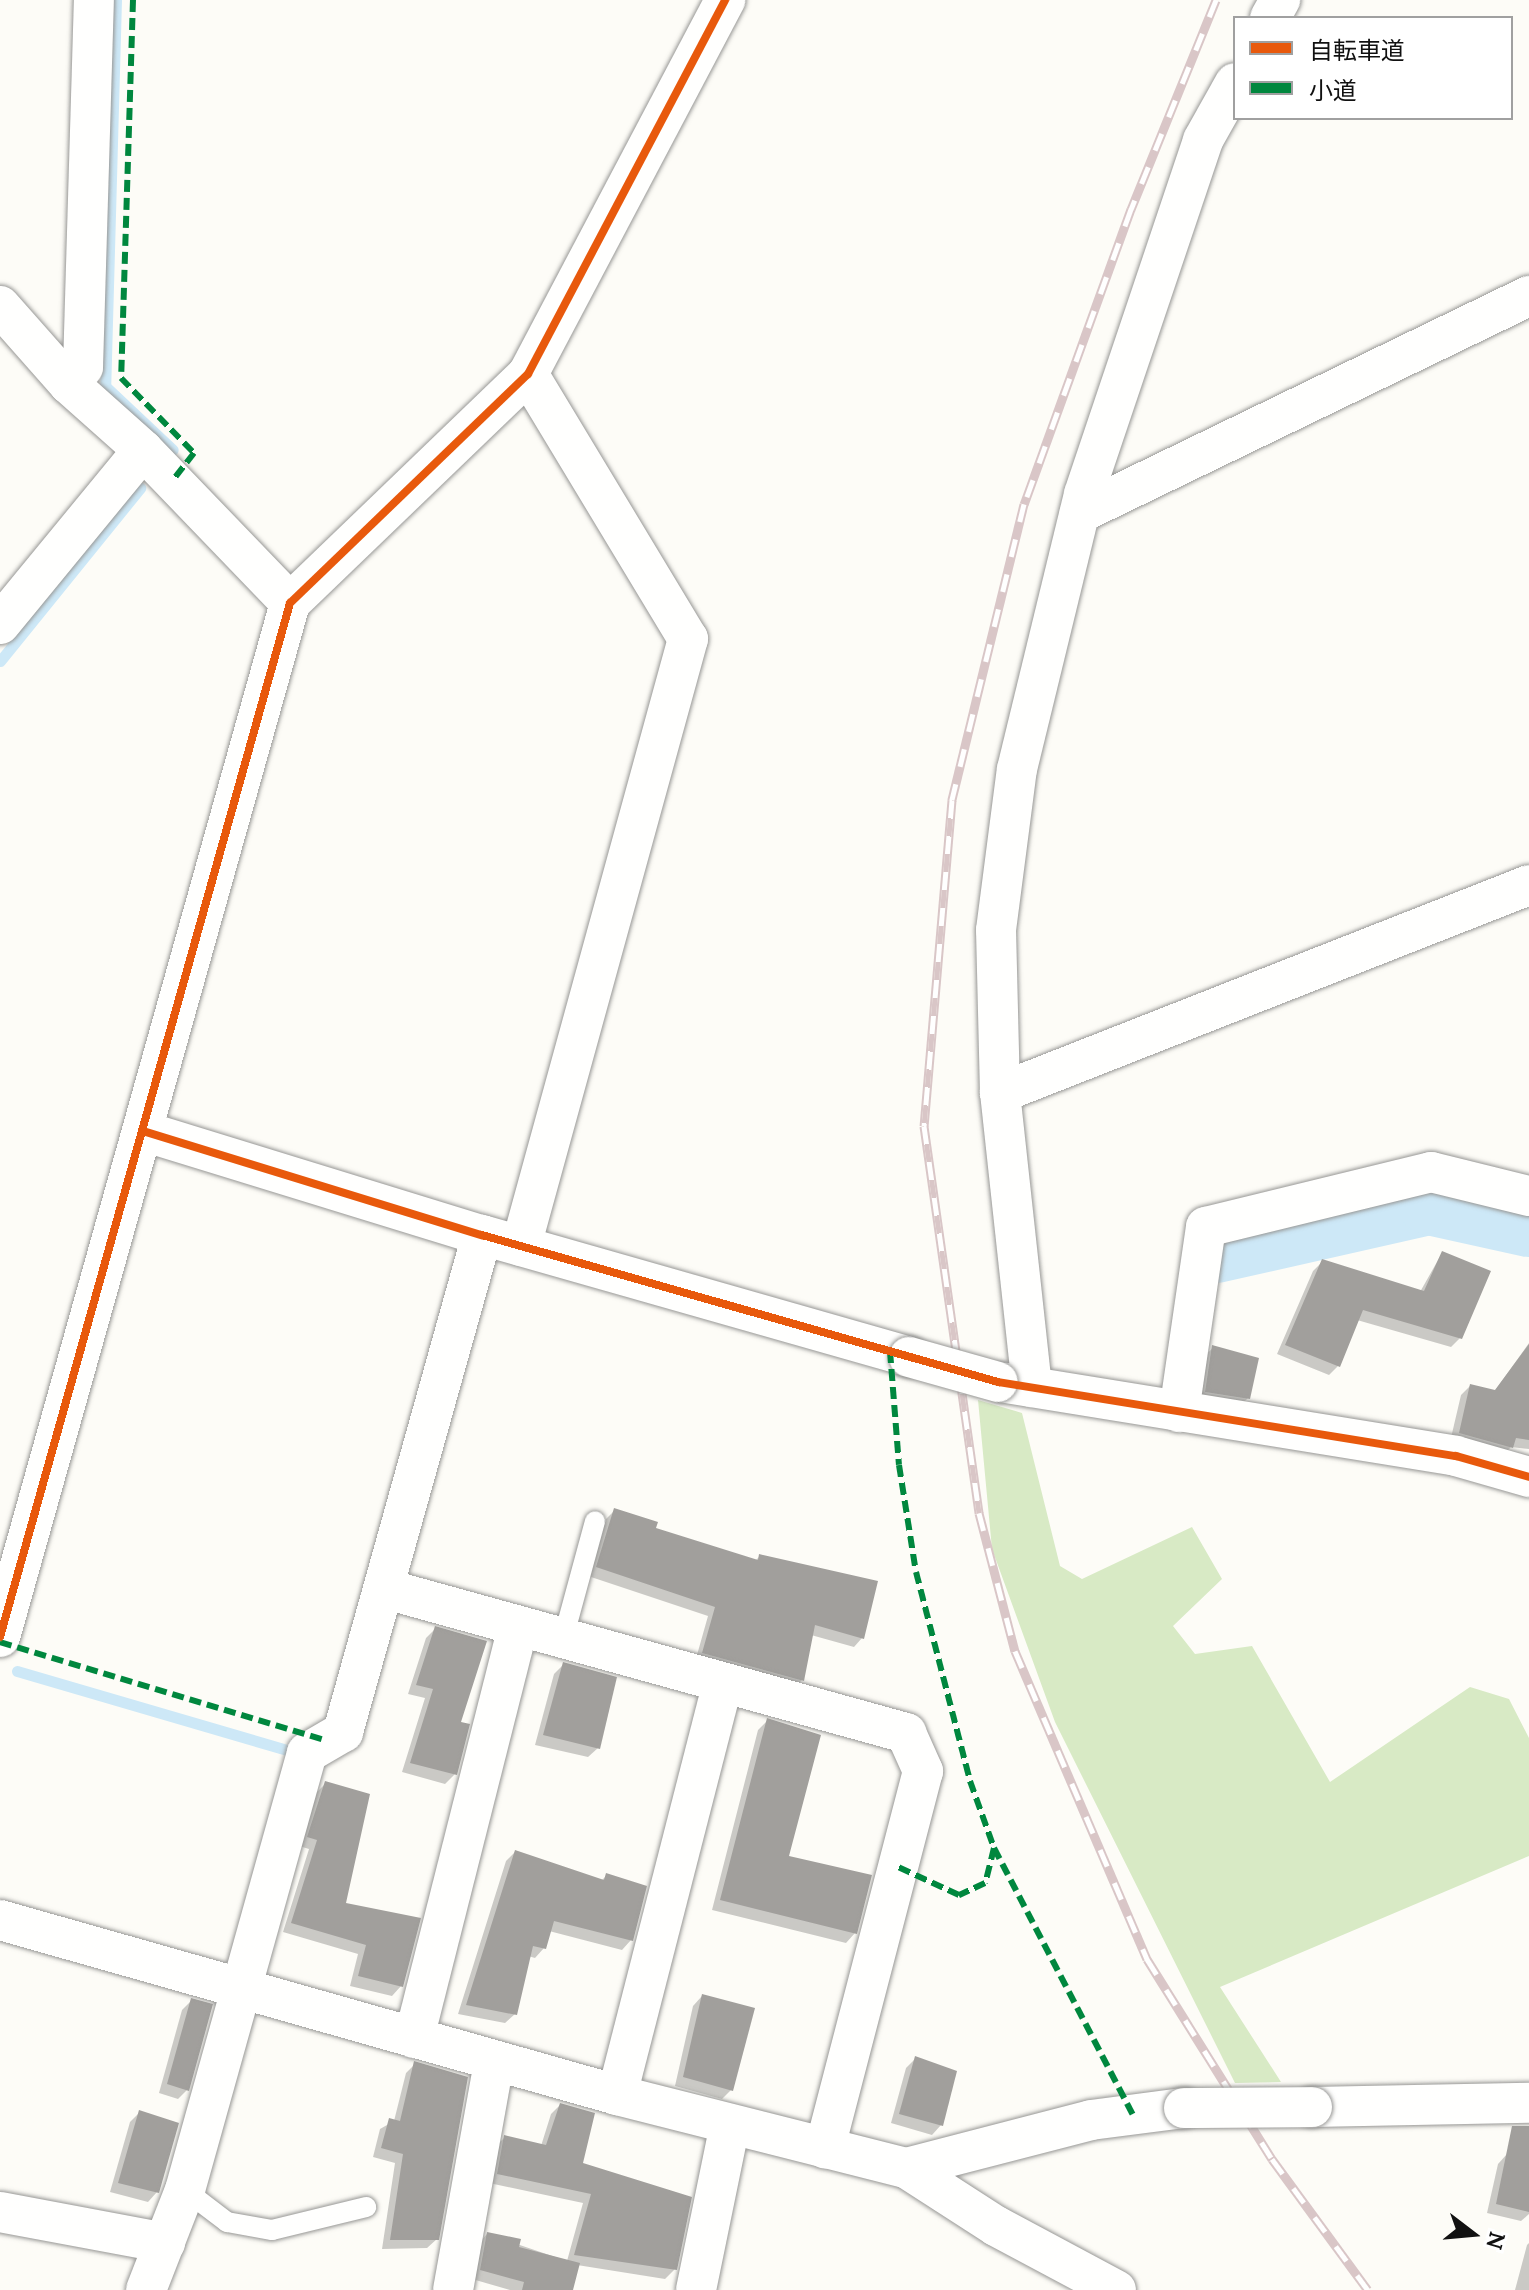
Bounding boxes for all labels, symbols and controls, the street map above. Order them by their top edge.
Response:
legend [1233,16,1513,120]
text: 自転車道 [1309,35,1405,66]
text: 小道 [1309,75,1357,106]
north arrow [1433,2194,1513,2274]
text: N [1480,2229,1512,2253]

